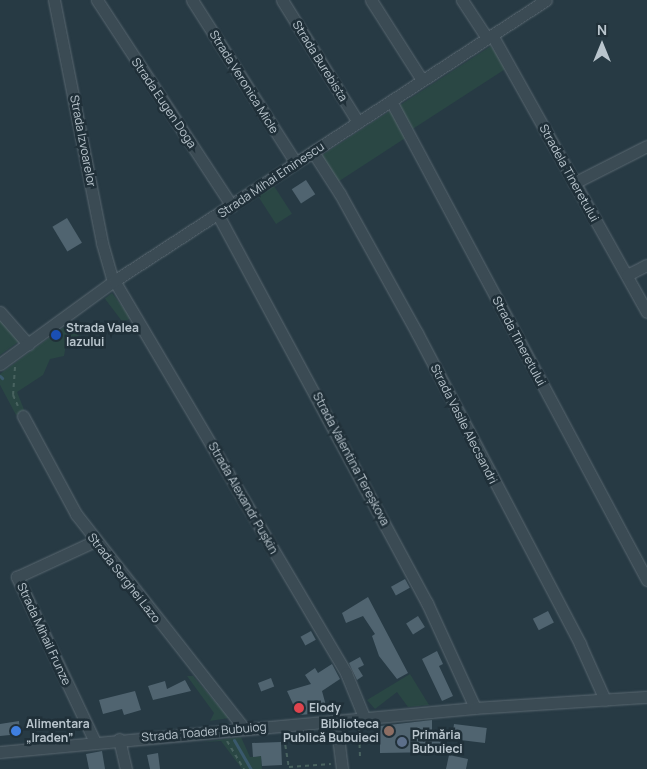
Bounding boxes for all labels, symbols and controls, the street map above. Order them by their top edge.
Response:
street label: Strada Burebista [289,18,351,104]
north arrow [577,20,627,70]
text: N [597,20,607,39]
street label: Strada Veronica Micle [206,28,282,136]
street label: Strada Eugen Doga [129,55,199,151]
street label: Strada Izvoarelor [67,94,99,188]
street label: Stradela Tineretului [536,122,602,224]
street label: Strada Mihai Eminescu [215,139,327,221]
street label: Strada Tineretului [489,294,549,388]
place label: Strada Valea Iazului [66,321,139,349]
marker: Strada Valea Iazului [50,329,62,341]
street label: Strada Vasile Alecsandri [428,362,500,486]
street label: Strada Valentina Tereșkova [310,390,392,528]
street label: Strada Alexandr Pușkin [205,440,281,556]
street label: Strada Serghei Lazo [85,530,163,626]
street label: Strada Mihail Frunze [14,581,74,687]
place label: Elody [309,701,341,715]
marker: Elody [293,702,305,714]
place label: Alimentara „Iraden” [26,717,90,745]
place label: Biblioteca Publică Bubuieci [283,717,379,745]
street label: Strada Toader Bubuiog [141,719,267,745]
marker: Alimentara „Iraden” [10,725,22,737]
marker: Biblioteca Publică Bubuieci [383,725,395,737]
place label: Primăria Bubuieci [412,728,463,756]
marker: Primăria Bubuieci [396,736,408,748]

